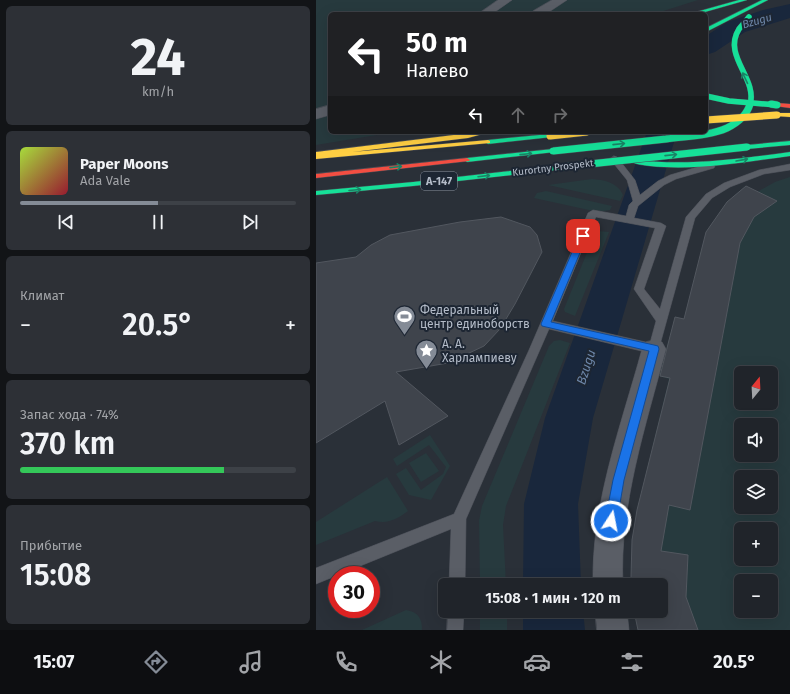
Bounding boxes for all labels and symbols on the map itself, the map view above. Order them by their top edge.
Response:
water label: Bzugu [741,11,773,31]
one-way arrow [741,72,748,84]
one-way arrow [612,140,625,148]
one-way arrow [519,150,532,157]
one-way arrow [664,151,677,159]
one-way arrow [735,156,748,164]
street label: Kurortny Prospekt [512,157,595,179]
one-way arrow [390,163,403,171]
road number: А-147 [421,172,457,190]
one-way arrow [477,172,490,180]
one-way arrow [348,187,361,194]
pin [566,219,600,253]
place label: Федеральный центр единоборств [420,303,530,331]
sports icon: Федеральный центр единоборств [391,304,417,337]
place label: А. А. Харлампиеву [442,337,517,365]
place icon: А. А. Харлампиеву [413,338,439,371]
water label: Bzugu [573,348,599,386]
north arrow [734,366,778,410]
position arrow [590,500,632,542]
speed limit sign: 30 [328,566,380,618]

